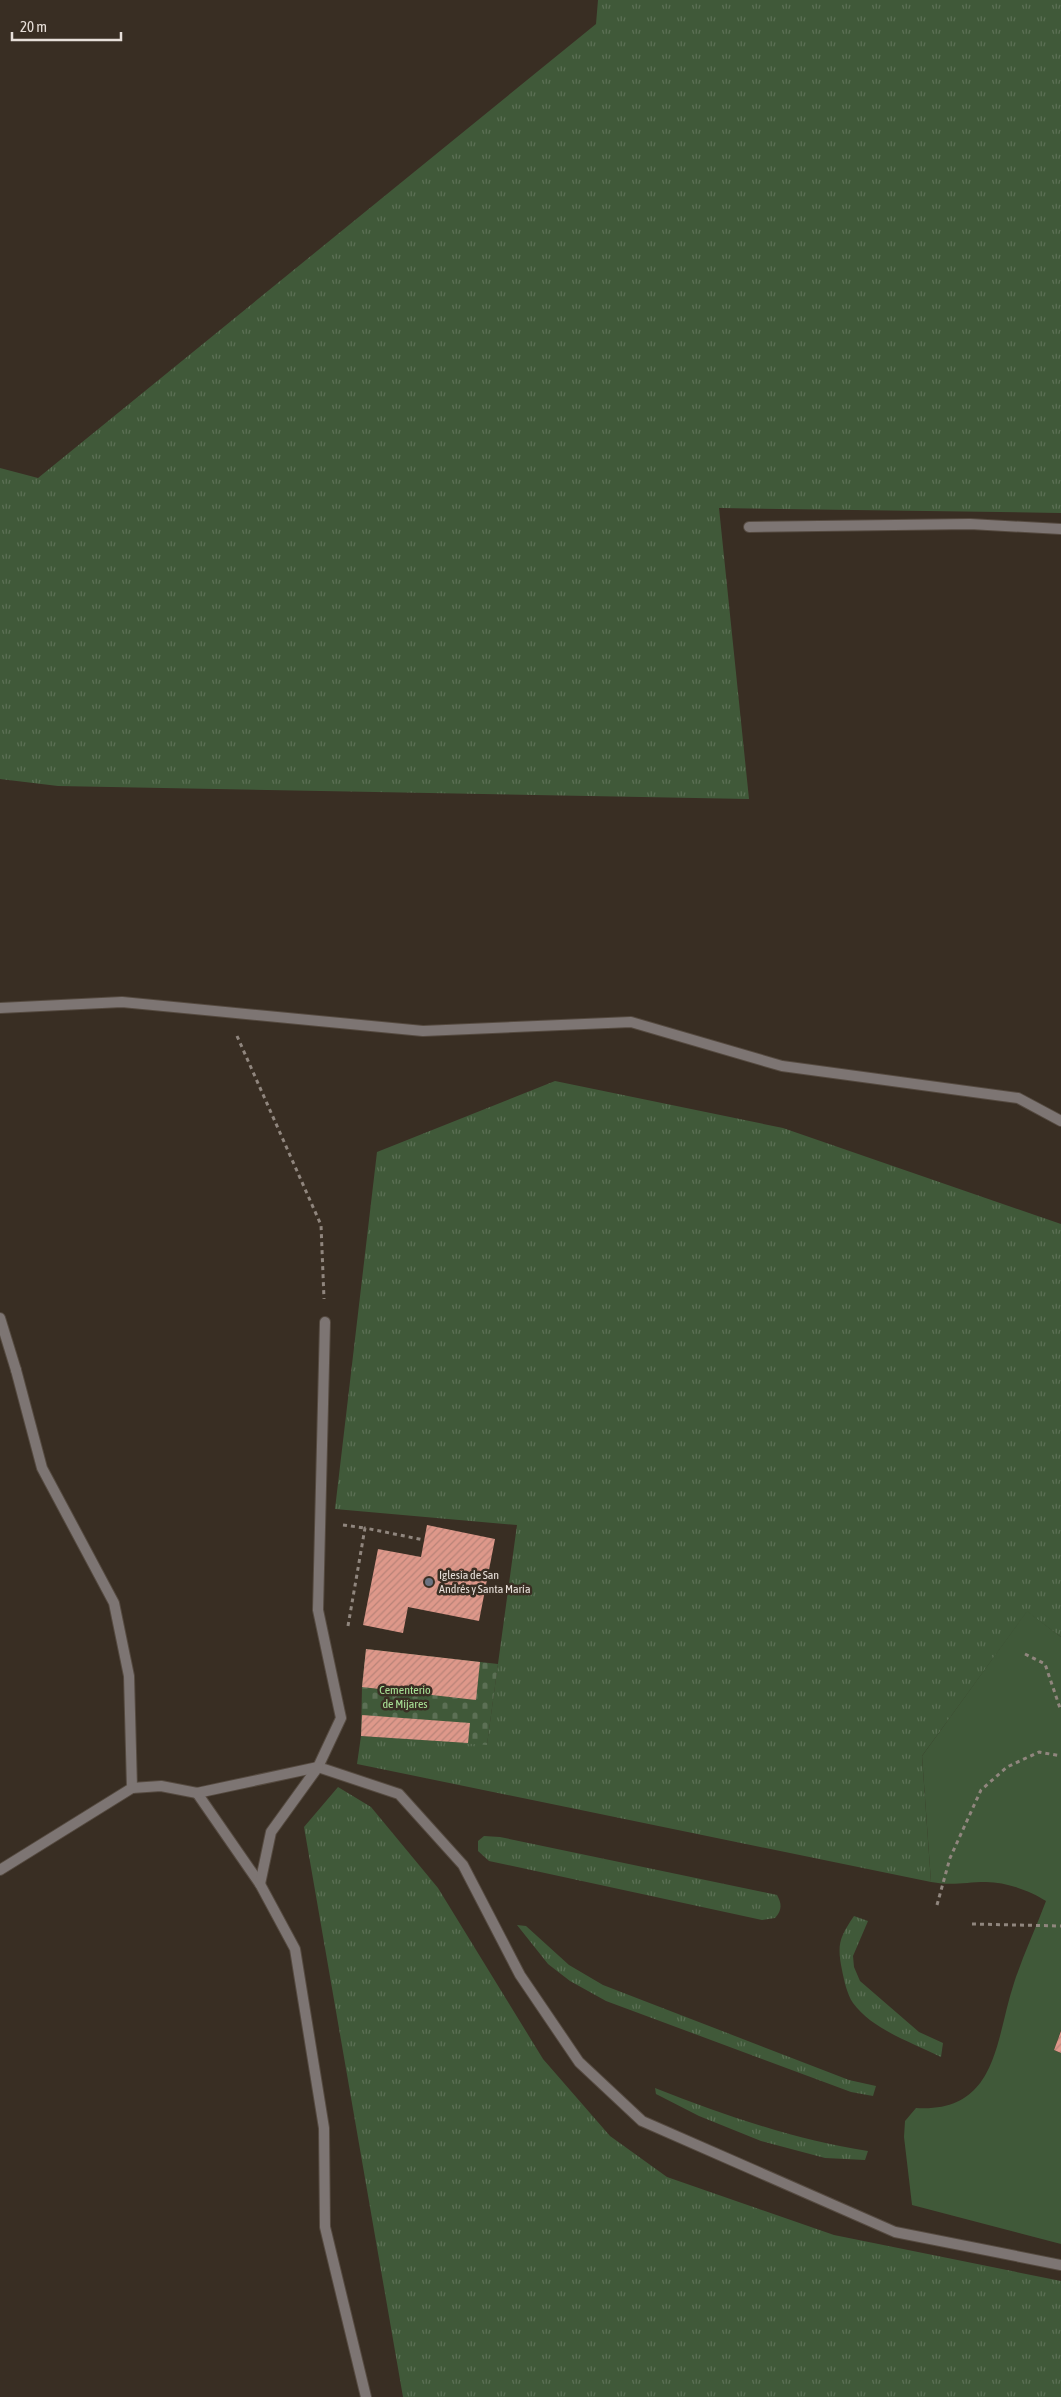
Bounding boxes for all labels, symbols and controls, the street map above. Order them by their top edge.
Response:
scale bar [12,10,121,42]
text: 20 m [20,18,47,35]
place label: Iglesia de San Andrés y Santa María [439,1568,530,1596]
marker: Iglesia de San Andrés y Santa María [423,1576,435,1588]
park label: Cementerio de Mijares [379,1683,431,1711]

